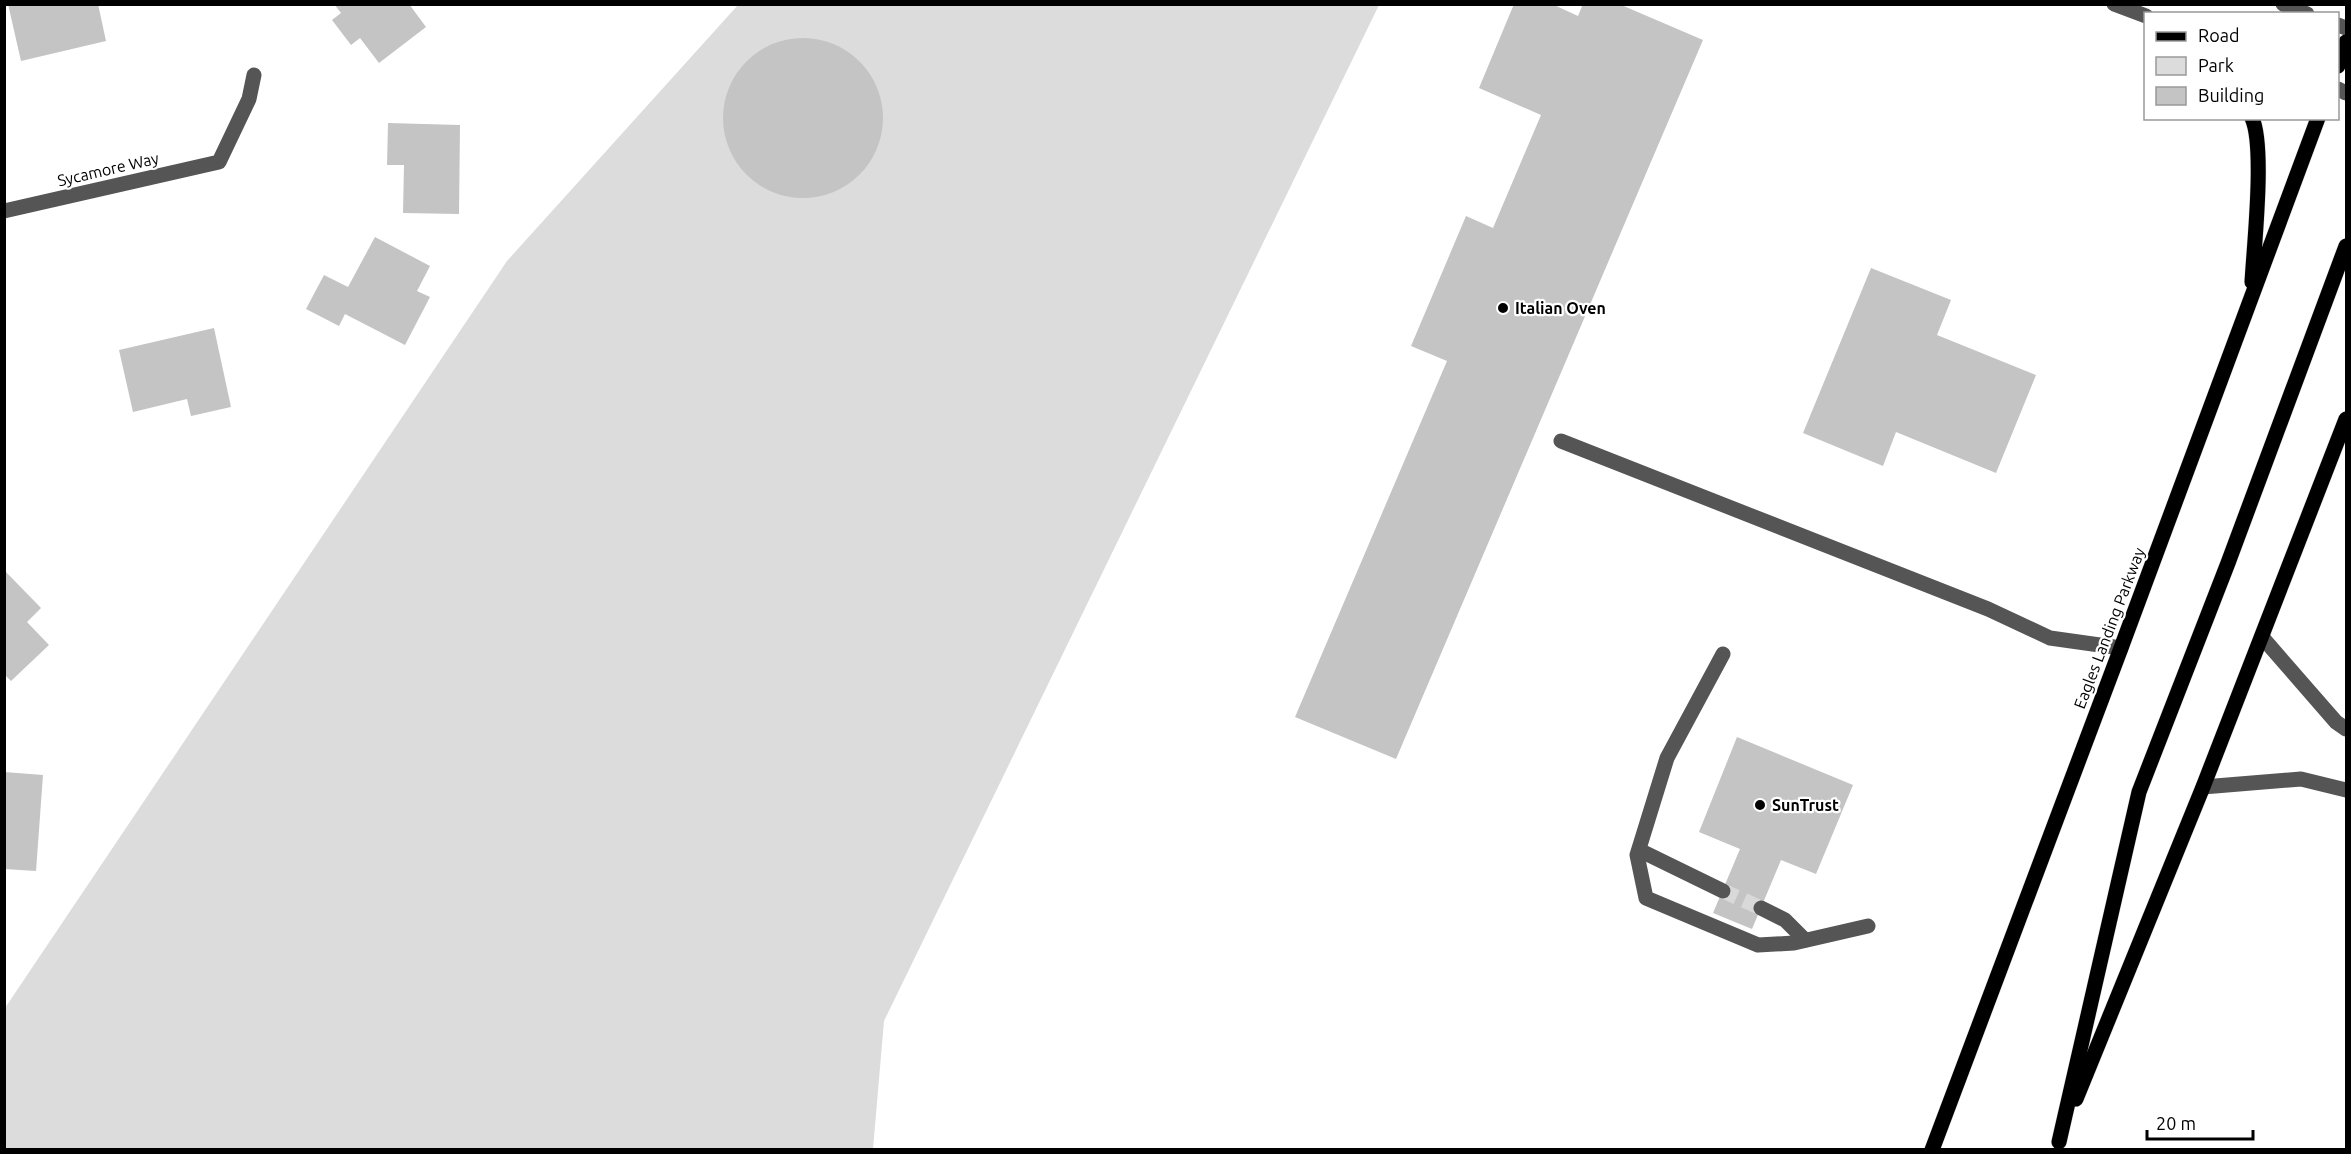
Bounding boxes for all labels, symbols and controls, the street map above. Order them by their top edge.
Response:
legend [2144,12,2339,120]
text: Road [2198,25,2240,45]
text: Park [2198,55,2234,75]
text: Building [2198,85,2264,105]
street label: Sycamore Way [56,149,161,189]
place label: Italian Oven [1515,299,1606,317]
marker: Italian Oven [1496,301,1510,315]
street label: Eagles Landing Parkway [2070,545,2148,711]
place label: SunTrust [1772,796,1839,814]
marker: SunTrust [1753,798,1767,812]
scale bar [2147,1103,2254,1141]
text: 20 m [2156,1113,2196,1133]

